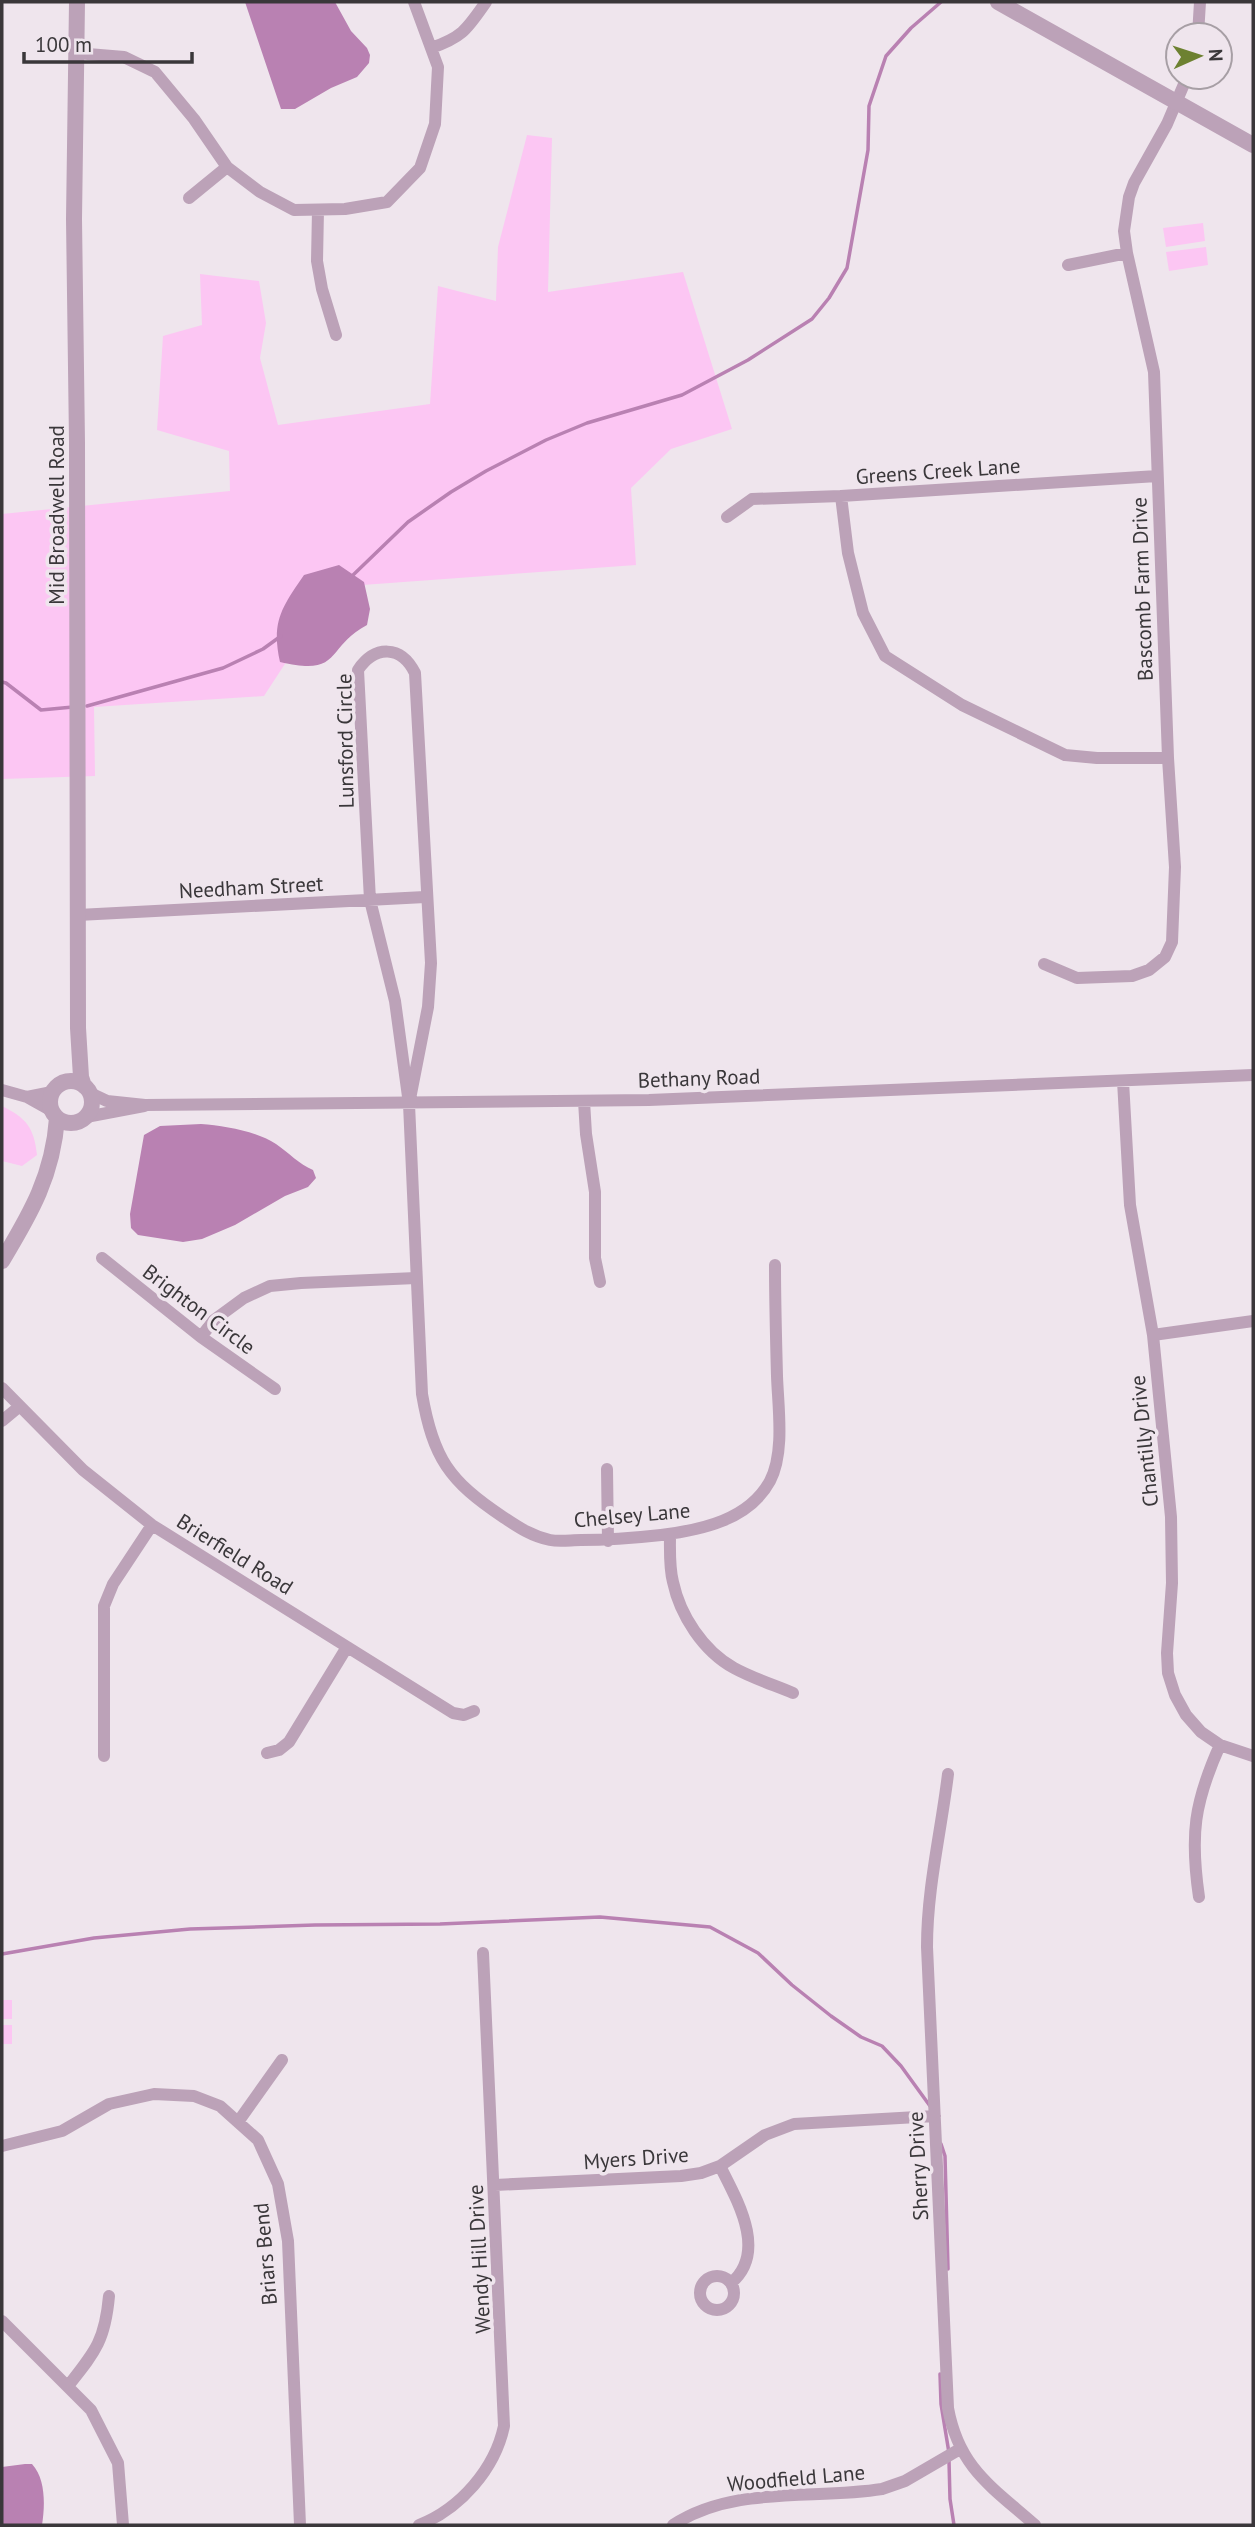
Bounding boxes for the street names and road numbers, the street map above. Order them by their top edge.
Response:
street label: Mid Broadwell Road [43,425,70,605]
street label: Greens Creek Lane [855,452,1021,490]
street label: Bascomb Farm Drive [1125,497,1159,681]
street label: Lunsford Circle [330,673,360,809]
street label: Needham Street [178,870,324,904]
street label: Bethany Road [637,1062,761,1094]
street label: Brighton Circle [137,1258,261,1360]
street label: Chantilly Drive [1124,1374,1164,1508]
street label: Chelsey Lane [573,1496,691,1534]
street label: Brierfield Road [172,1507,298,1601]
street label: Sherry Drive [902,2111,934,2221]
street label: Myers Drive [582,2141,690,2175]
street label: Wendy Hill Drive [462,2184,496,2334]
street label: Briars Bend [247,2202,283,2306]
street label: Woodfield Lane [726,2459,866,2497]

